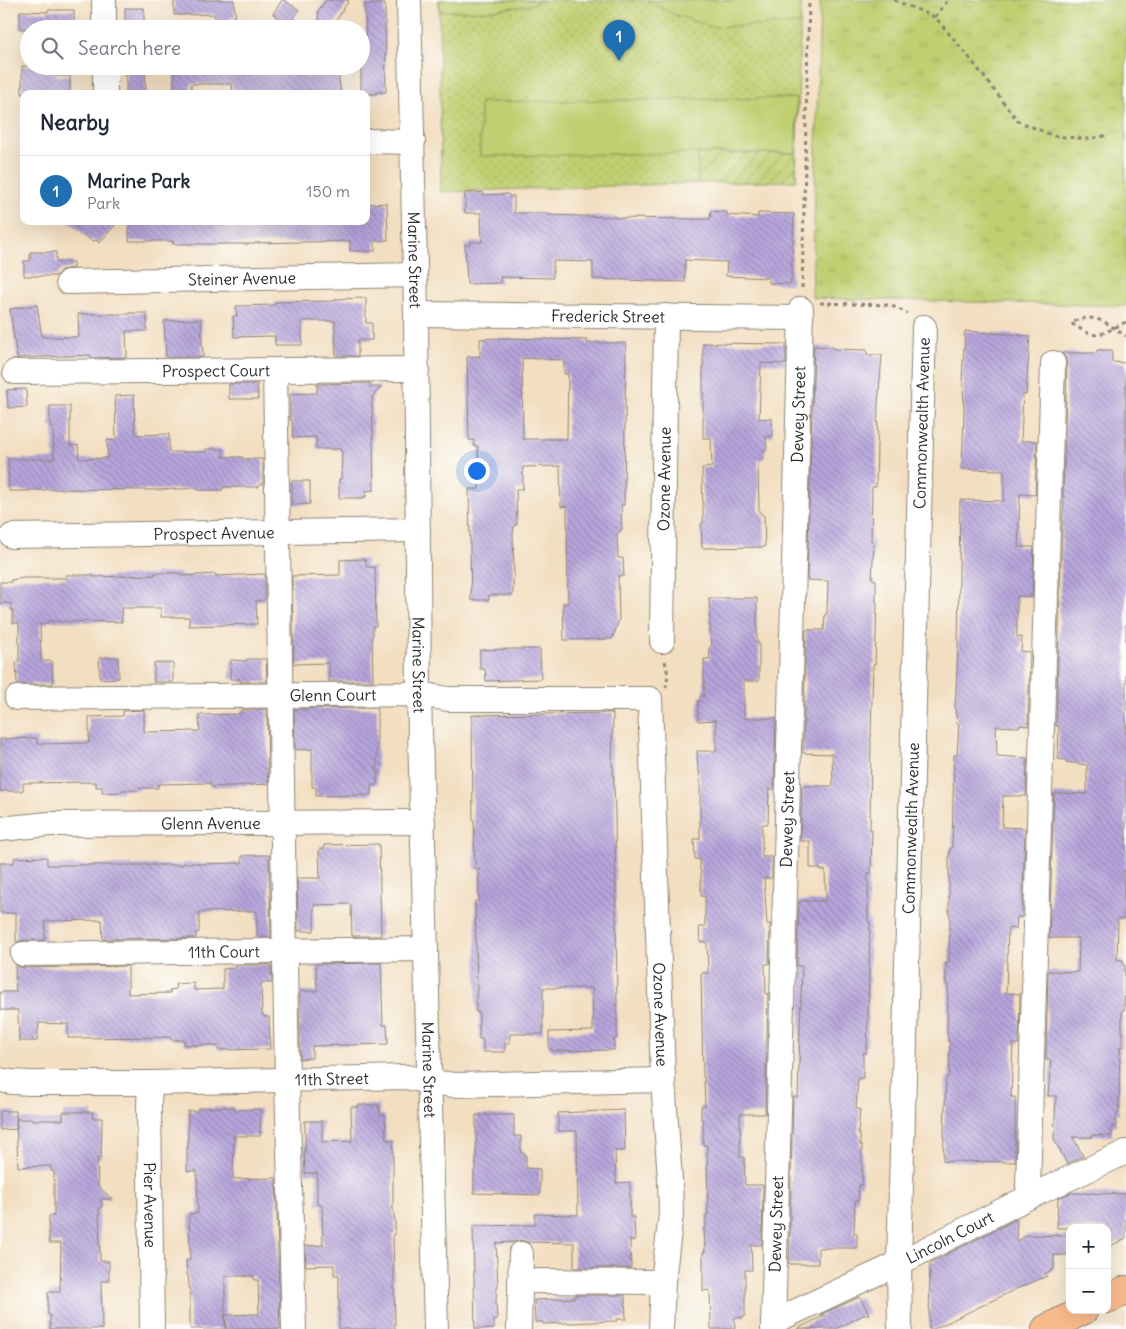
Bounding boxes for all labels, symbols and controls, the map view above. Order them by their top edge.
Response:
search box [20,20,370,75]
pin: 1 [603,20,635,61]
icon: search [38,34,66,62]
text: Search here [78,36,181,60]
text: Nearby [40,109,110,136]
text: Marine Park [87,169,190,193]
text: 1 [53,181,59,201]
text: 150 m [306,181,350,201]
text: Park [87,193,120,213]
street label: Marine Street [404,211,426,309]
street label: Steiner Avenue [188,267,296,290]
street label: Frederick Street [551,305,666,327]
street label: Commonwealth Avenue [909,337,934,509]
street label: Prospect Court [162,360,271,381]
street label: Dewey Street [787,365,809,463]
street label: Ozone Avenue [653,427,675,531]
your location [464,458,490,484]
street label: Prospect Avenue [153,522,275,544]
street label: Marine Street [408,617,430,714]
street label: Glenn Court [289,684,377,705]
street label: Commonwealth Avenue [898,742,923,914]
street label: Dewey Street [776,770,798,868]
street label: Glenn Avenue [161,813,261,833]
street label: 11th Court [188,941,261,962]
street label: Ozone Avenue [649,962,673,1067]
street label: Marine Street [418,1021,440,1119]
street label: 11th Street [295,1068,370,1090]
street label: Pier Avenue [140,1162,161,1248]
street label: Dewey Street [765,1175,787,1273]
street label: Lincoln Court [902,1206,998,1268]
map controls [1066,1224,1111,1314]
button: + [1066,1224,1111,1269]
button: − [1066,1269,1111,1314]

